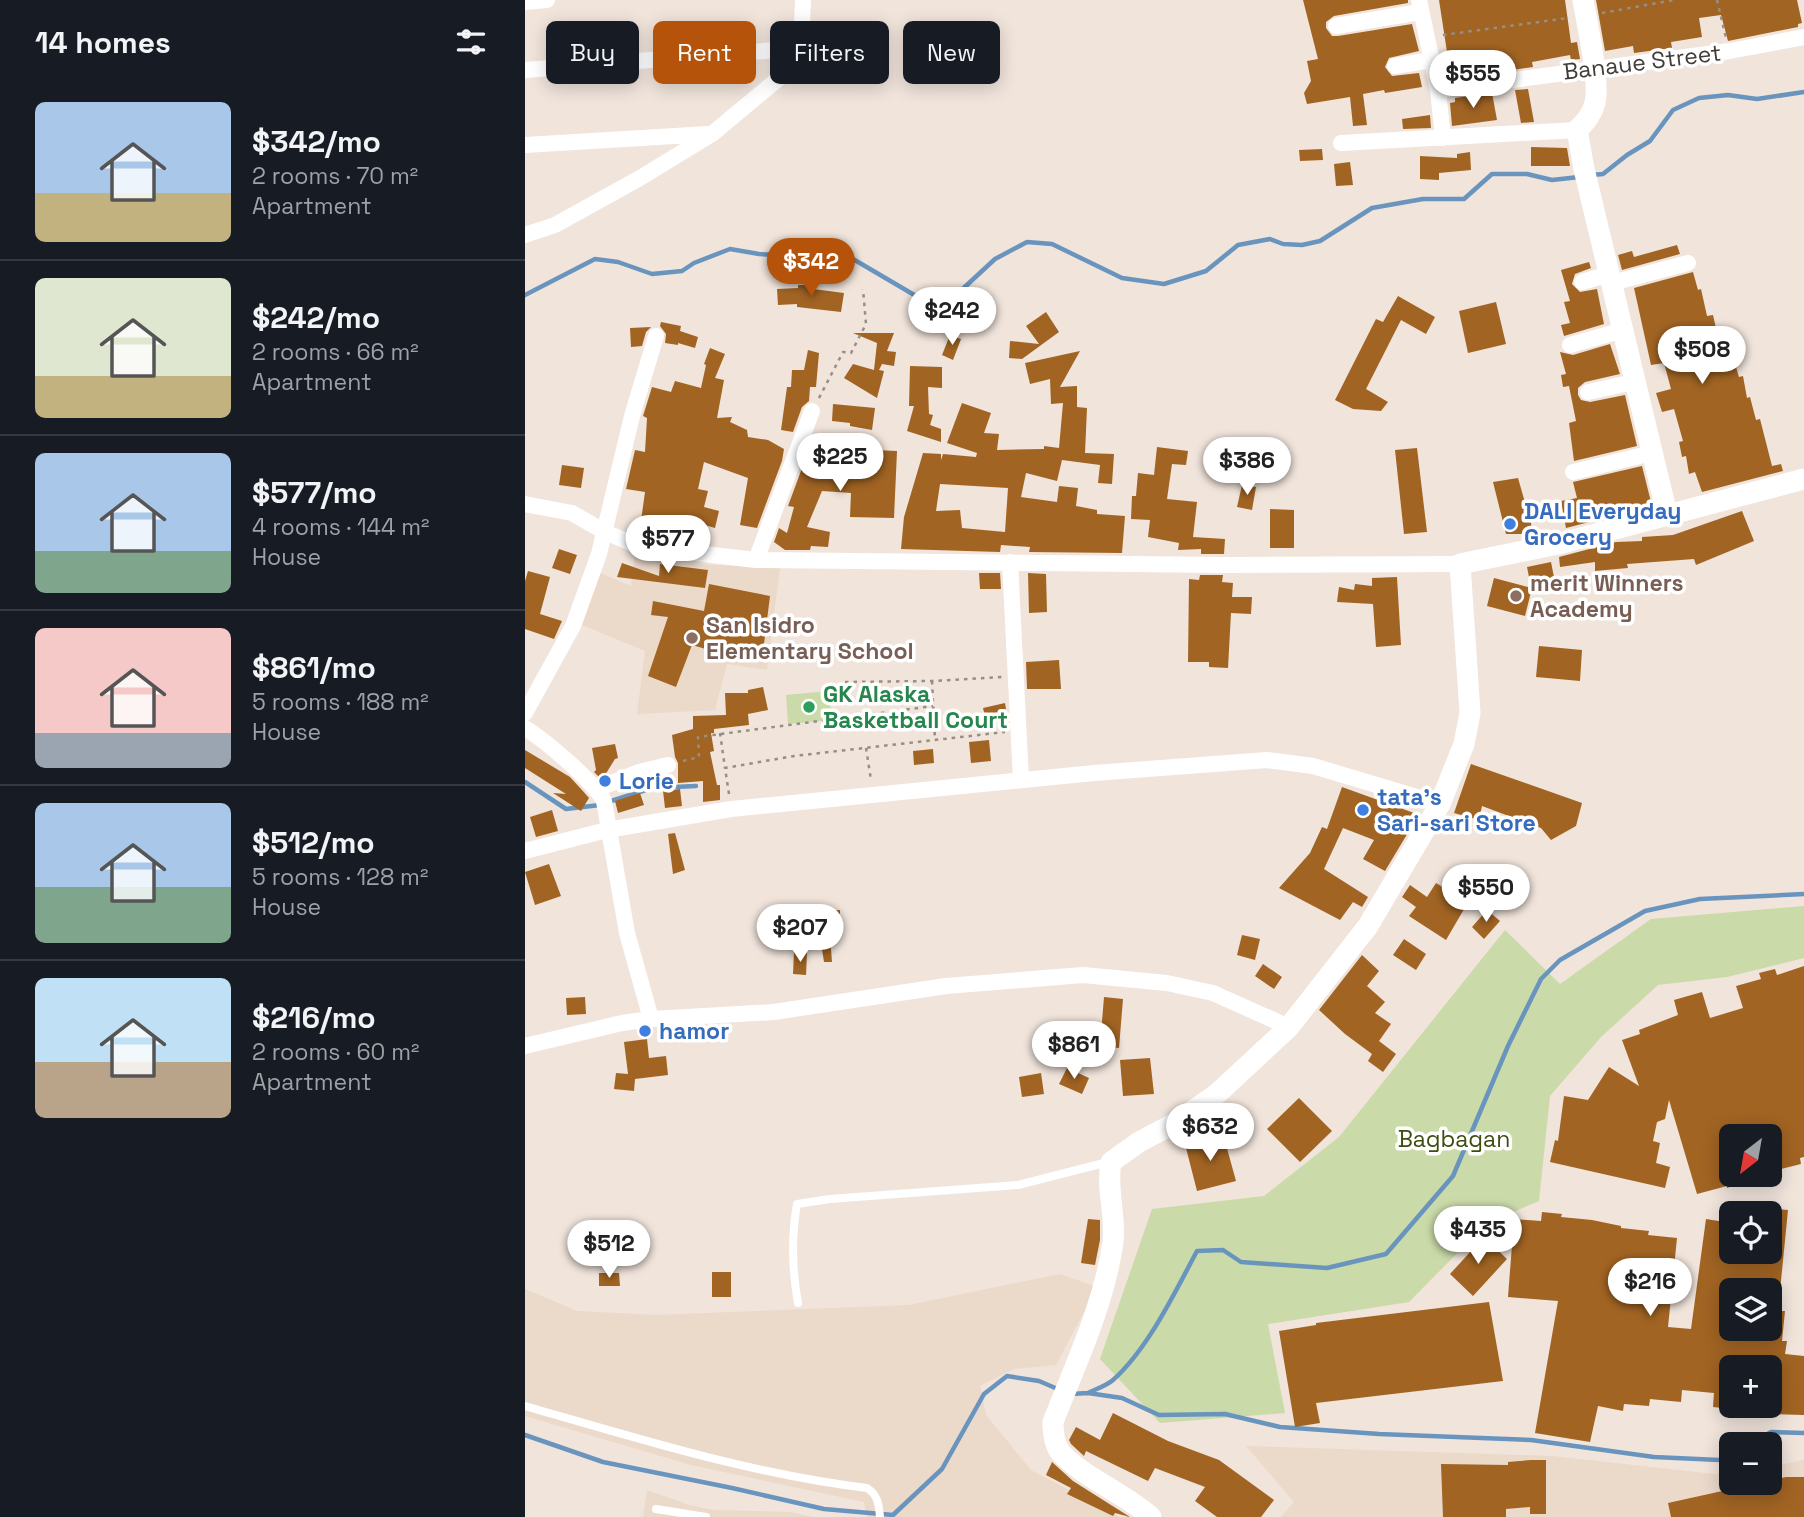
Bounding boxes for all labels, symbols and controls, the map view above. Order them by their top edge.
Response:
chip: Buy [546,21,639,84]
chip: Rent [653,21,756,84]
chip: Filters [770,21,889,84]
chip: New [903,21,1000,84]
text: 14 homes [35,23,171,62]
icon: filters [452,23,490,61]
street label: Banaue Street [1561,37,1723,87]
pin: $555 [1432,50,1514,110]
text: $555 [1445,58,1501,88]
text: $342/mo [252,122,381,161]
icon: home [91,130,175,214]
text: 2 rooms · 70 m² [252,161,418,191]
text: Apartment [252,191,372,221]
pin: $342 [770,238,852,298]
text: $342 [783,246,839,276]
pin: $242 [911,288,993,347]
text: $242 [924,295,980,325]
text: $242/mo [252,298,380,337]
icon: home [91,306,175,390]
pin: $508 [1661,326,1743,386]
text: $508 [1674,334,1730,364]
text: 2 rooms · 66 m² [252,337,419,367]
text: Apartment [252,367,372,397]
pin: $225 [799,434,881,493]
pin: $386 [1206,438,1288,497]
text: $225 [812,441,868,471]
text: $386 [1219,445,1275,475]
text: $577/mo [252,473,377,512]
icon: home [91,481,175,565]
place label: DALI Everyday Grocery [1524,496,1682,552]
text: 4 rooms · 144 m² [252,512,429,542]
pin: $577 [627,516,709,575]
marker: DALI Everyday Grocery [1502,516,1518,532]
text: $577 [642,523,694,553]
text: House [252,542,321,572]
place label: merit Winners Academy [1530,568,1684,624]
marker: merit Winners Academy [1508,588,1524,604]
place label: San Isidro Elementary School [706,610,914,666]
marker: San Isidro Elementary School [684,630,700,646]
text: $861/mo [252,648,376,687]
icon: home [91,656,175,740]
place label: GK Alaska Basketball Court [823,679,1008,735]
text: 5 rooms · 188 m² [252,687,429,717]
marker: GK Alaska Basketball Court [801,699,817,715]
text: House [252,717,321,747]
place label: Lorie [619,766,674,796]
marker: Lorie [597,773,613,789]
place label: tata's Sari-sari Store [1377,782,1536,838]
marker: tata's Sari-sari Store [1355,802,1371,818]
text: $512/mo [252,823,375,862]
icon: home [91,831,175,915]
text: 5 rooms · 128 m² [252,862,428,892]
pin: $550 [1445,864,1527,924]
text: $550 [1458,872,1514,902]
text: House [252,892,321,922]
pin: $207 [759,904,841,964]
text: $207 [773,912,827,942]
text: $216/mo [252,998,376,1037]
icon: home [91,1006,175,1090]
place label: hamor [659,1016,729,1046]
pin: $861 [1033,1021,1115,1081]
marker: hamor [637,1023,653,1039]
text: $861 [1048,1029,1100,1059]
text: 2 rooms · 60 m² [252,1037,419,1067]
text: Apartment [252,1067,372,1097]
pin: $632 [1169,1104,1251,1163]
text: $632 [1182,1111,1238,1141]
park label: Bagbagan [1398,1124,1510,1154]
north arrow [1719,1124,1781,1186]
map controls [1719,1124,1782,1495]
button: locate [1719,1201,1782,1264]
pin: $435 [1437,1206,1519,1266]
text: $435 [1450,1214,1506,1244]
pin: $512 [568,1220,650,1280]
text: $512 [583,1228,635,1258]
pin: $216 [1609,1258,1691,1318]
text: $216 [1624,1266,1676,1296]
button: layers [1719,1278,1782,1341]
button: + [1719,1355,1782,1418]
button: − [1719,1432,1782,1495]

